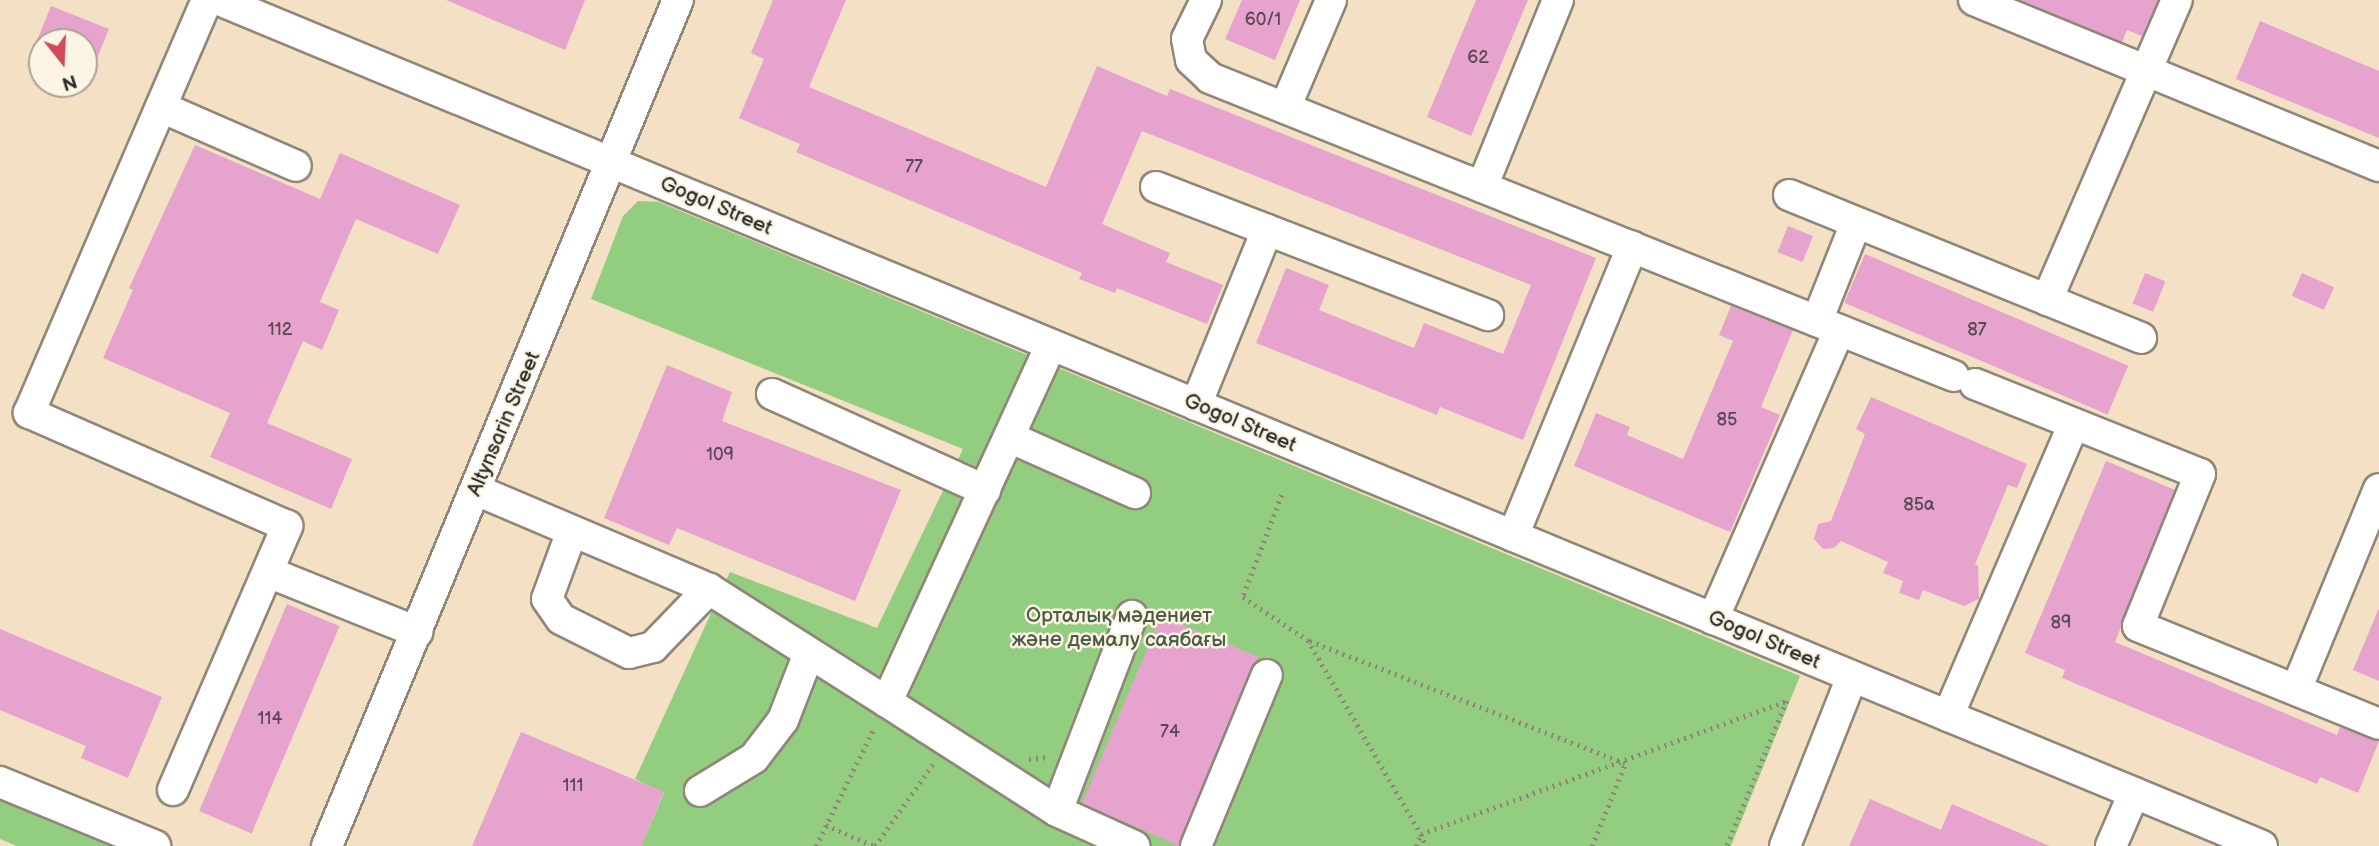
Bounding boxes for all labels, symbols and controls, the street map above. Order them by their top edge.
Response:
house number: 60/1 [1245,9,1281,31]
north arrow [28,28,98,98]
house number: 62 [1467,47,1489,69]
text: N [59,68,79,95]
house number: 77 [905,156,923,178]
street label: Gogol Street [656,171,776,241]
house number: 112 [268,319,292,341]
house number: 87 [1967,319,1987,341]
street label: Altynsarin Street [462,348,546,500]
street label: Gogol Street [1180,388,1300,458]
house number: 85 [1717,409,1737,431]
house number: 109 [706,444,734,466]
house number: 85а [1903,494,1935,516]
park label: Орталық мәдениет және демалу саябағы [1012,603,1226,653]
street label: Gogol Street [1704,605,1824,675]
house number: 89 [2051,612,2071,634]
house number: 114 [258,708,282,730]
house number: 74 [1160,721,1180,743]
house number: 111 [563,775,583,797]

